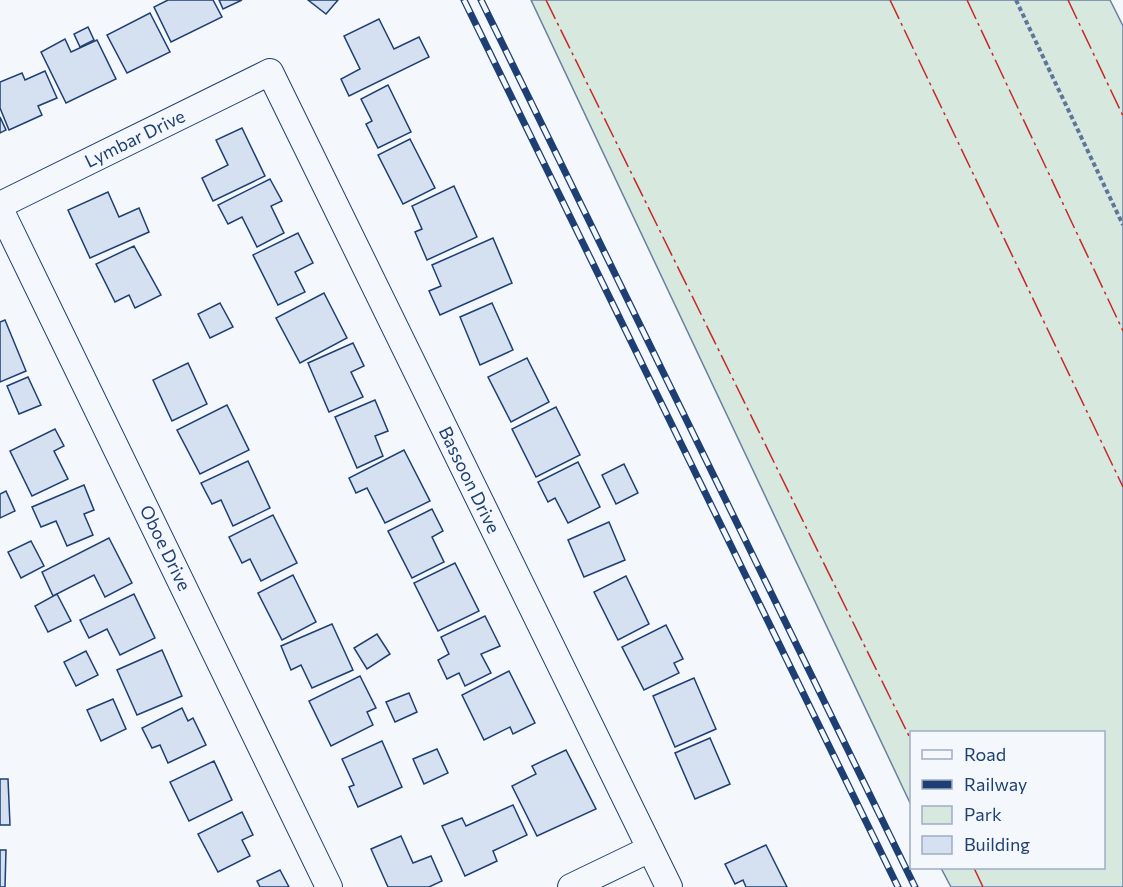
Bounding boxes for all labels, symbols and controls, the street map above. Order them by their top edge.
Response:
street label: Lymbar Drive [81,104,188,172]
street label: Bassoon Drive [435,423,505,537]
street label: Oboe Drive [136,501,196,594]
legend [910,731,1105,869]
text: Road [964,743,1006,765]
text: Railway [964,773,1027,795]
text: Park [964,803,1002,825]
text: Building [964,833,1030,855]

